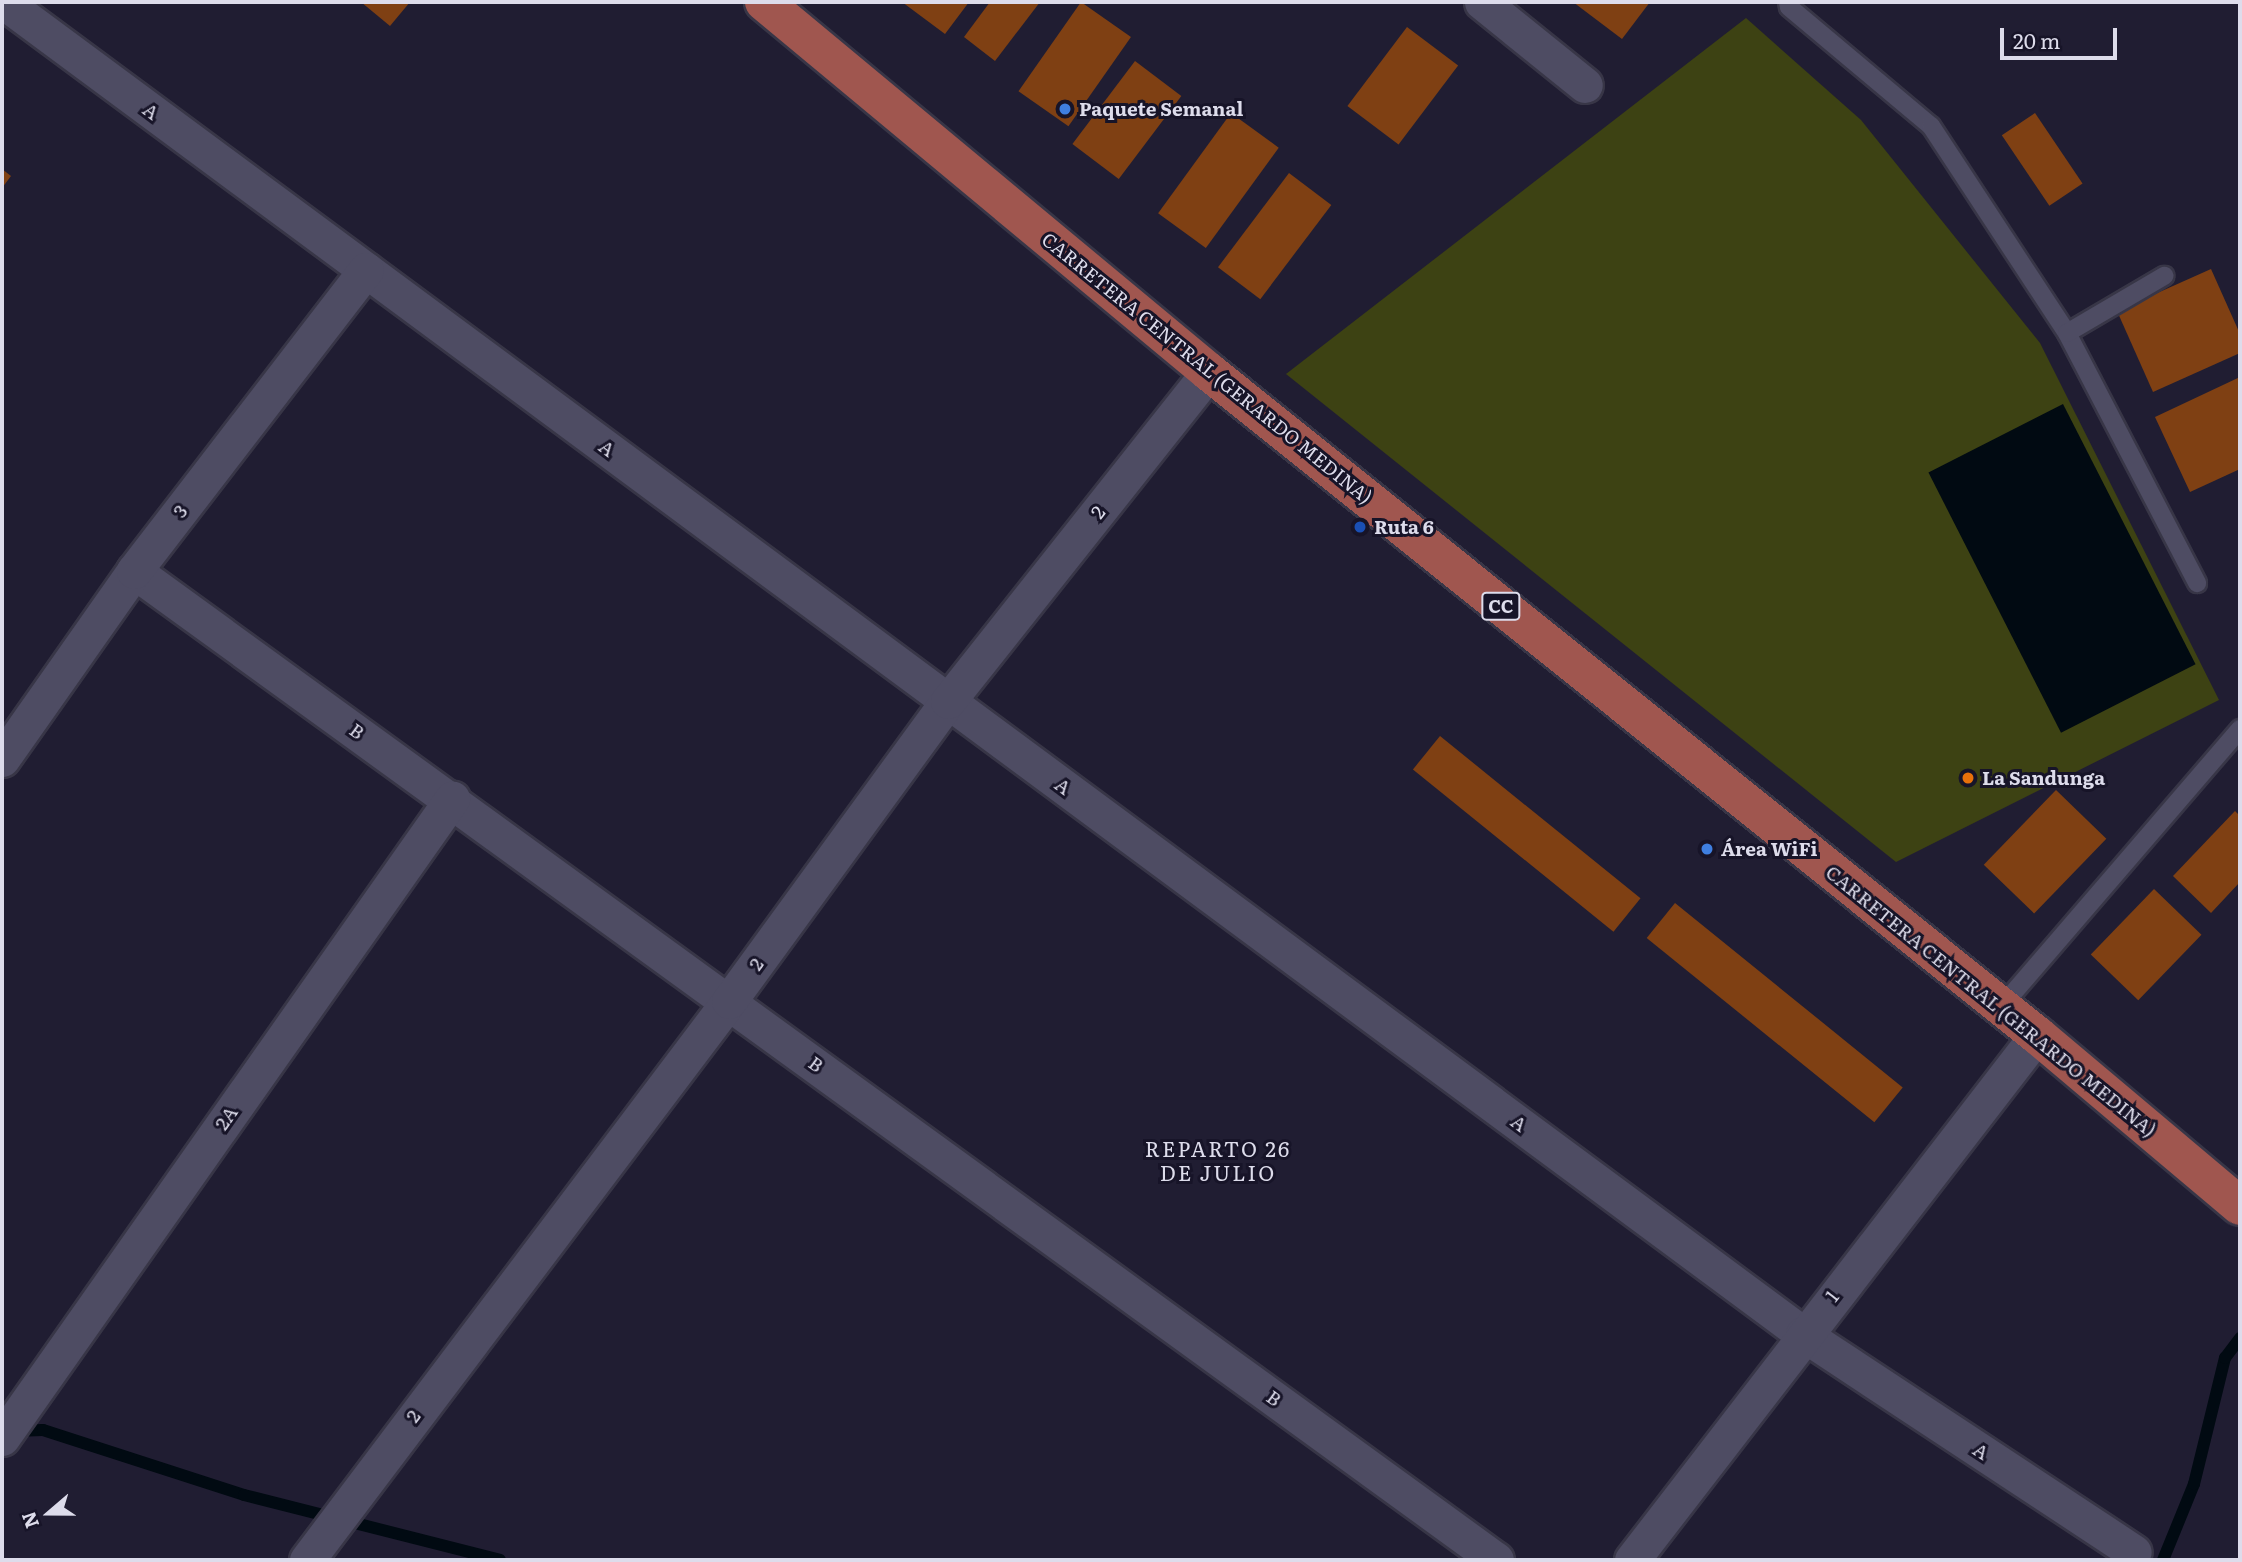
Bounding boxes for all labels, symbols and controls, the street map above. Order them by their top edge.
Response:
scale bar [2004,14,2121,58]
text: 20 m [2013,24,2060,55]
street label: A [139,98,163,124]
place label: Paquete Semanal [1079,98,1243,120]
marker: Paquete Semanal [1057,101,1073,117]
street label: CARRETERA CENTRAL (GERARDO MEDINA) [1037,228,1377,508]
street label: A [595,435,619,461]
street label: 3 [168,500,192,522]
street label: 2 [1086,501,1110,523]
place label: Ruta 6 [1374,516,1434,538]
marker: Ruta 6 [1352,519,1368,535]
road number: CC [1480,592,1522,620]
street label: B [345,718,369,744]
place label: La Sandunga [1982,767,2105,789]
marker: La Sandunga [1960,770,1976,786]
street label: A [1051,773,1075,799]
place label: Área WiFi [1721,838,1818,860]
marker: Área WiFi [1699,841,1715,857]
street label: CARRETERA CENTRAL (GERARDO MEDINA) [1821,861,2161,1141]
street label: 2 [744,953,768,975]
street label: B [804,1051,828,1077]
street label: 2A [210,1102,242,1134]
street label: A [1507,1110,1531,1136]
district label: REPARTO 26 DE JULIO [1146,1135,1290,1185]
street label: 1 [1821,1286,1843,1306]
street label: B [1262,1385,1286,1411]
street label: 2 [401,1405,425,1427]
street label: A [1969,1438,1993,1464]
north arrow [14,1478,84,1548]
text: N [13,1508,45,1532]

